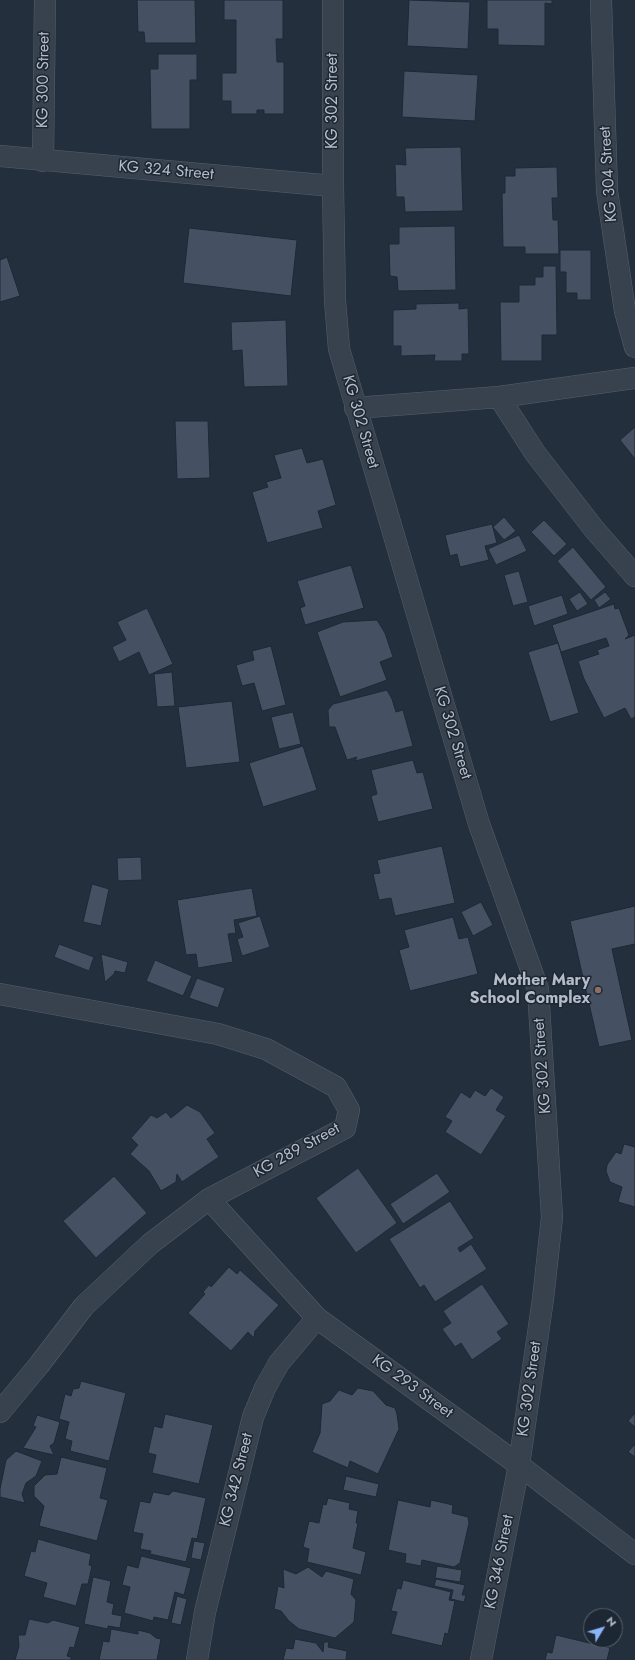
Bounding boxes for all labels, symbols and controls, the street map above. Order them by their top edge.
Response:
street label: KG 300 Street [34,32,54,128]
street label: KG 302 Street [323,53,343,149]
street label: KG 304 Street [596,125,622,223]
street label: KG 324 Street [118,157,214,185]
street label: KG 302 Street [338,373,382,471]
street label: KG 302 Street [429,684,475,782]
place label: Mother Mary School Complex [470,971,590,1009]
marker: Mother Mary School Complex [593,985,603,995]
street label: KG 302 Street [530,1018,556,1114]
street label: KG 289 Street [251,1119,343,1183]
street label: KG 302 Street [514,1340,546,1438]
street label: KG 293 Street [368,1351,456,1423]
street label: KG 342 Street [216,1431,258,1529]
street label: KG 346 Street [481,1513,519,1611]
north arrow [583,1608,623,1648]
text: N [603,1613,621,1630]

